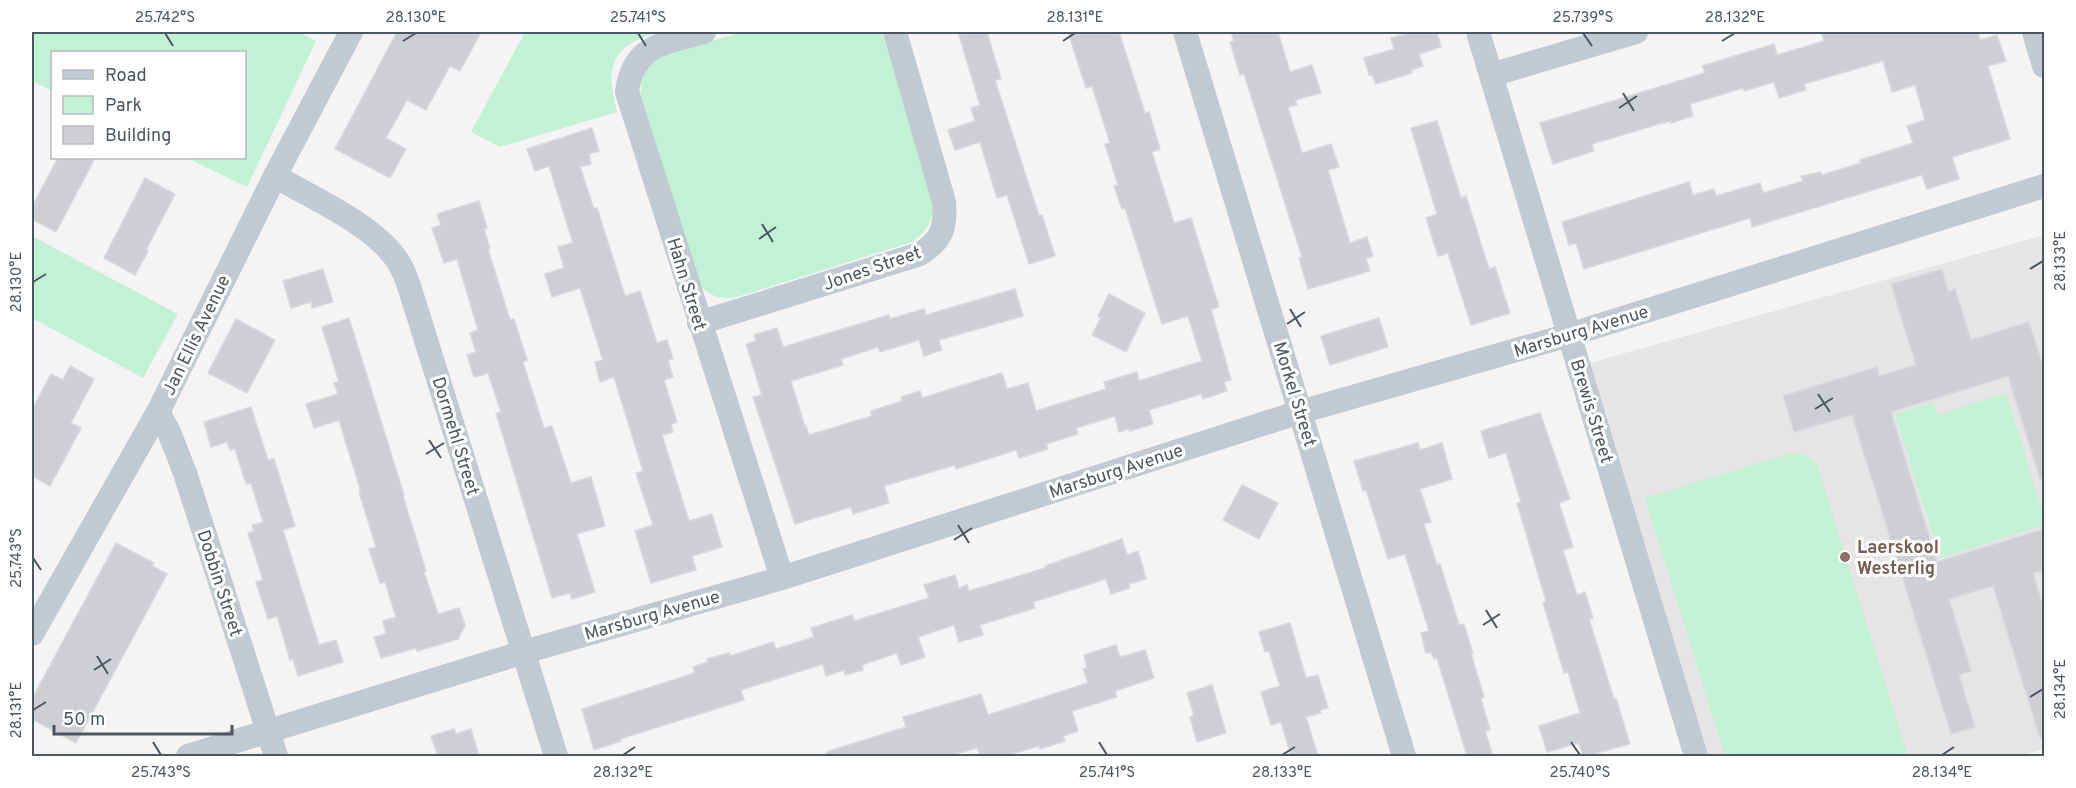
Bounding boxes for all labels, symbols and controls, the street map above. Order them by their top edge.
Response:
text: 25.742°S [135,9,195,28]
text: 28.130°E [386,9,446,28]
text: 25.741°S [610,9,666,28]
text: 28.131°E [1047,9,1103,28]
text: 25.739°S [1553,9,1613,28]
text: 28.132°E [1705,9,1765,28]
legend [51,51,246,159]
text: Road [105,65,147,88]
text: Park [105,95,142,118]
text: Building [105,125,171,148]
text: 28.133°E [2052,231,2071,291]
street label: Hahn Street [661,235,711,334]
street label: Jones Street [821,242,924,297]
text: 28.130°E [8,252,27,312]
street label: Jan Ellis Avenue [158,272,236,399]
street label: Marsburg Avenue [1511,301,1652,364]
street label: Morkel Street [1267,339,1320,450]
street label: Brewis Street [1564,357,1617,466]
street label: Dormehl Street [426,374,484,499]
street label: Marsburg Avenue [1046,440,1186,505]
street label: Dobbin Street [191,527,247,640]
text: 25.743°S [8,528,27,588]
place label: Laerskool Westerlig [1857,537,1939,581]
marker: Laerskool Westerlig [1838,550,1852,564]
street label: Marsburg Avenue [582,586,723,647]
text: 28.134°E [2052,659,2071,719]
text: 28.131°E [8,682,27,738]
scale bar [54,698,232,736]
text: 50 m [63,709,105,732]
text: 25.743°S [131,764,191,783]
text: 28.132°E [593,764,653,783]
text: 25.741°S [1079,764,1135,783]
text: 28.133°E [1252,764,1312,783]
text: 25.740°S [1550,764,1610,783]
text: 28.134°E [1912,764,1972,783]

